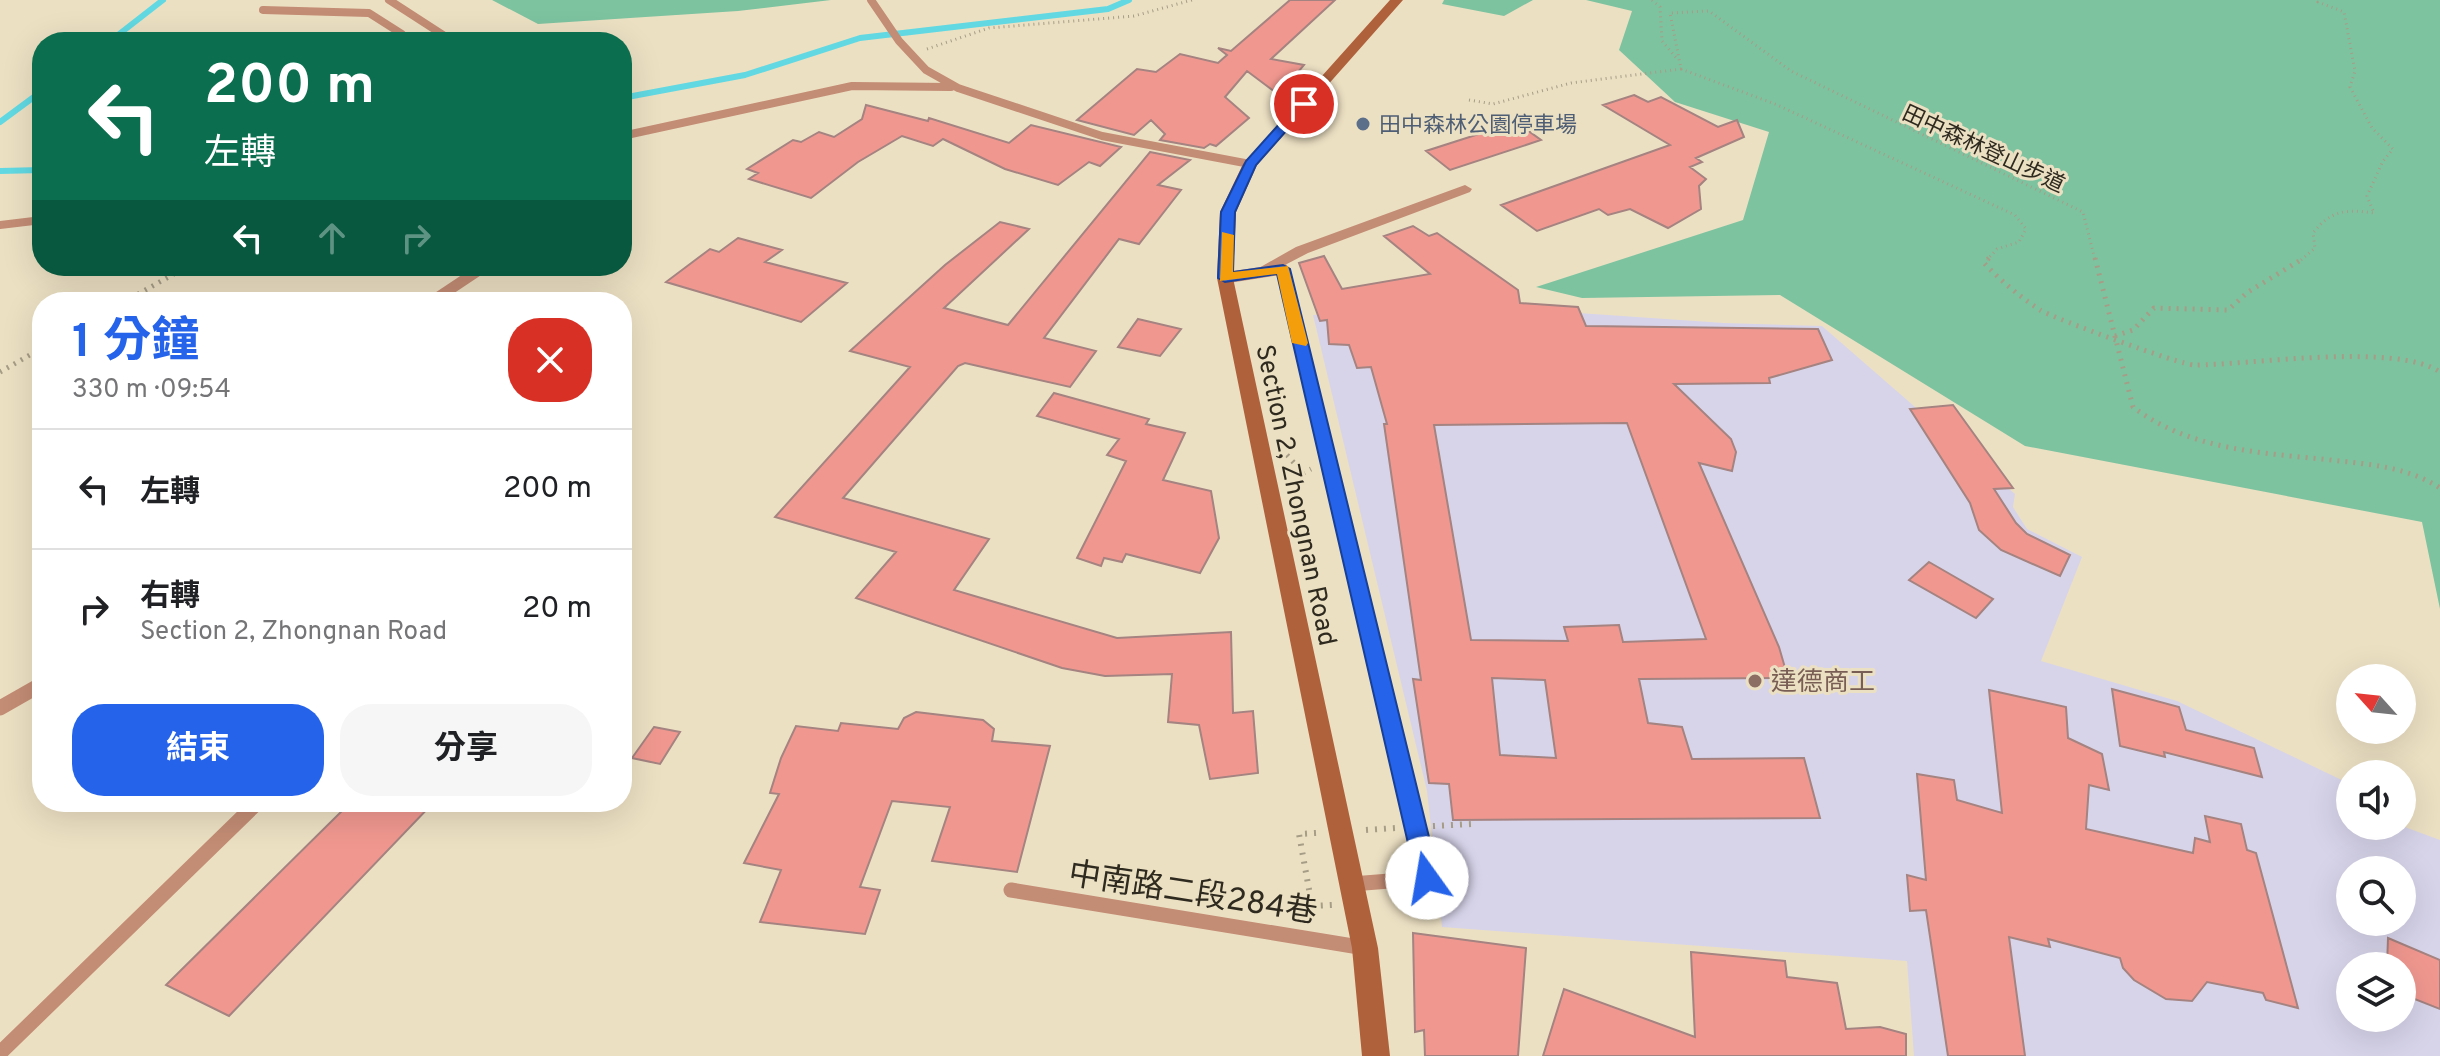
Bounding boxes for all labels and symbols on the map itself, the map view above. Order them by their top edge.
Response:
pin [1270,70,1338,138]
street label: 田中森林登山步道 [1897,101,2068,200]
place label: 田中森林公園停車場 [1379,113,1577,140]
marker: 田中森林公園停車場 [1354,115,1372,133]
street label: Section 2, Zhongnan Road [1246,342,1343,649]
north arrow [2336,664,2416,744]
place label: 達德商工 [1771,667,1875,700]
marker: 達德商工 [1746,672,1764,690]
position arrow [1385,836,1469,920]
street label: 中南路二段284巷 [1065,856,1320,934]

